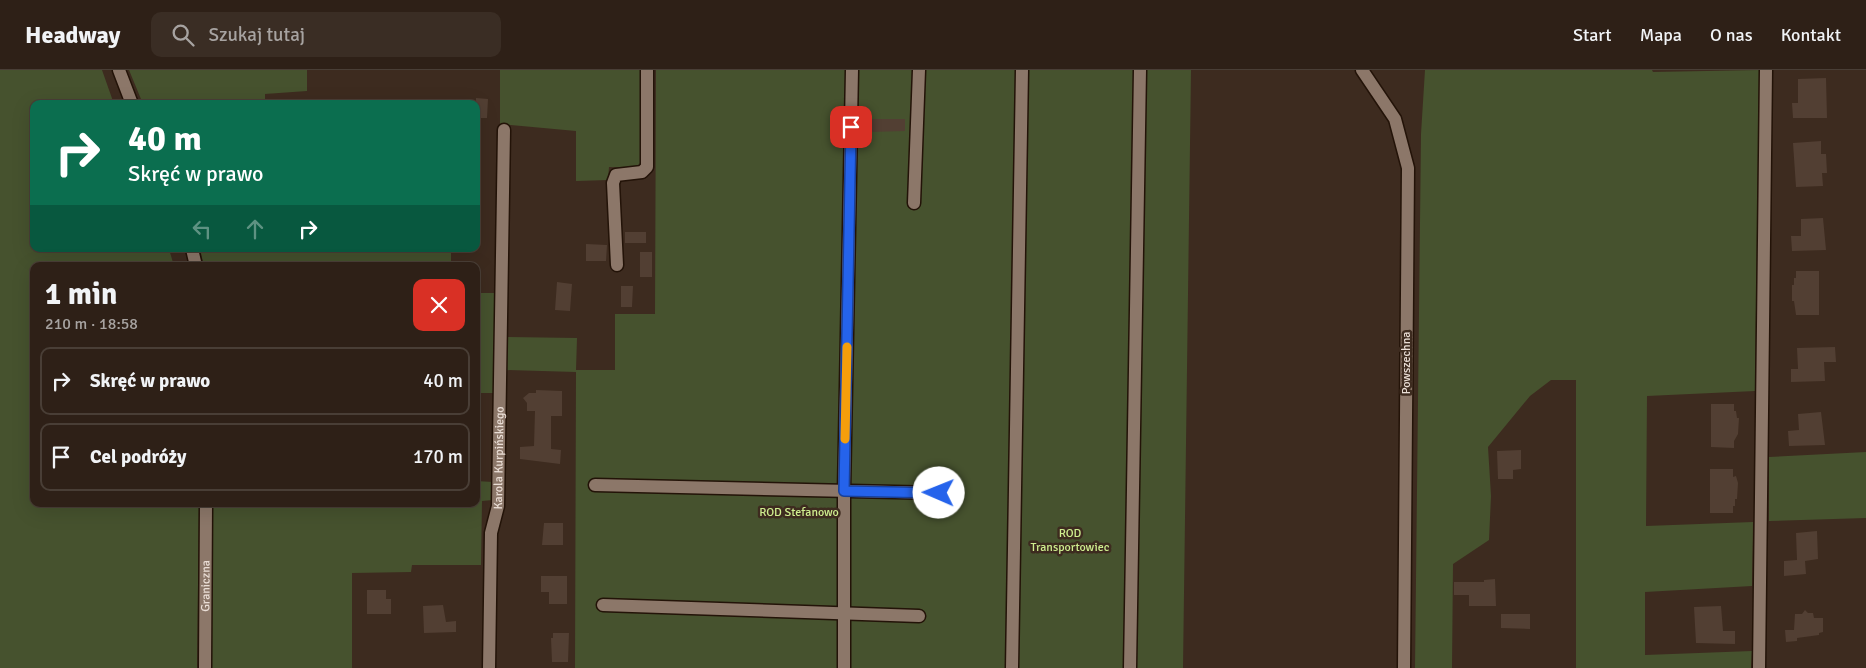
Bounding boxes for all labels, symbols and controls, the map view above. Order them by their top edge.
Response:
search box [151,12,501,57]
text: Headway [25,20,121,50]
icon: search [169,21,197,49]
text: Szukaj tutaj [209,23,305,47]
text: Start [1573,24,1612,46]
text: Mapa [1640,24,1682,46]
text: O nas [1710,24,1753,46]
text: Kontakt [1781,24,1841,46]
pin [830,106,872,148]
icon: arrive [837,113,865,141]
text: 40 m [128,117,202,160]
icon: right [45,120,110,185]
text: Skręć w prawo [128,160,263,187]
icon: left [188,215,216,243]
icon: ahead [241,215,269,243]
icon: right [294,215,322,243]
text: 1 min [45,276,117,313]
button: close [413,279,465,331]
text: 210 m · 18:58 [45,314,138,334]
street label: Powszechna [1399,332,1414,394]
icon: right [47,367,75,395]
text: Skręć w prawo [90,369,210,393]
text: 40 m [423,369,463,393]
street label: Karola Kurpińskiego [490,406,507,510]
icon: arrive [47,443,75,471]
text: Cel podróży [90,445,186,469]
text: 170 m [413,445,463,469]
position arrow [912,466,964,518]
park label: ROD Stefanowo [759,505,839,520]
park label: ROD Transportowiec [1031,526,1110,555]
street label: Graniczna [198,560,213,612]

